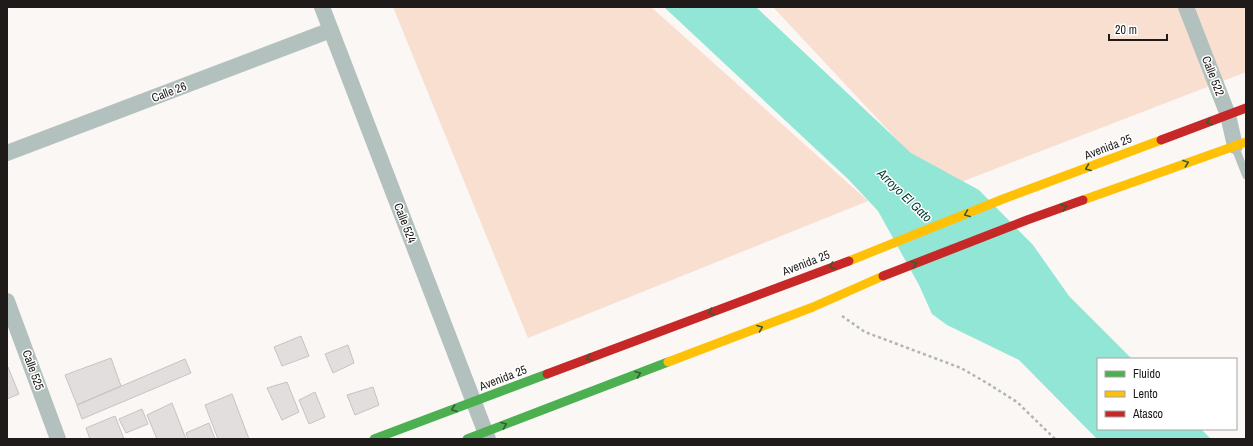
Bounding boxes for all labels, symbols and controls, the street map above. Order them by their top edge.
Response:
scale bar [1109,16,1167,42]
text: 20 m [1115,22,1137,38]
street label: Calle 522 [1198,54,1228,98]
street label: Calle 26 [149,78,189,106]
one-way arrow [1206,118,1213,126]
street label: Avenida 25 [1081,130,1135,164]
one-way arrow [1182,160,1189,168]
one-way arrow [1084,163,1091,171]
water label: Arroyo El Gato [873,164,936,226]
street label: Calle 524 [390,201,420,246]
one-way arrow [1060,203,1067,211]
one-way arrow [964,209,971,217]
street label: Avenida 25 [779,246,833,280]
one-way arrow [910,261,917,269]
one-way arrow [829,262,836,270]
one-way arrow [707,308,714,316]
one-way arrow [756,324,763,332]
street label: Calle 525 [18,348,48,393]
one-way arrow [586,354,593,362]
legend [1097,358,1237,430]
street label: Avenida 25 [476,361,530,395]
text: Fluido [1133,366,1160,382]
one-way arrow [635,370,642,378]
text: Lento [1133,386,1158,402]
one-way arrow [451,404,458,412]
text: Atasco [1132,406,1163,422]
one-way arrow [500,422,507,430]

